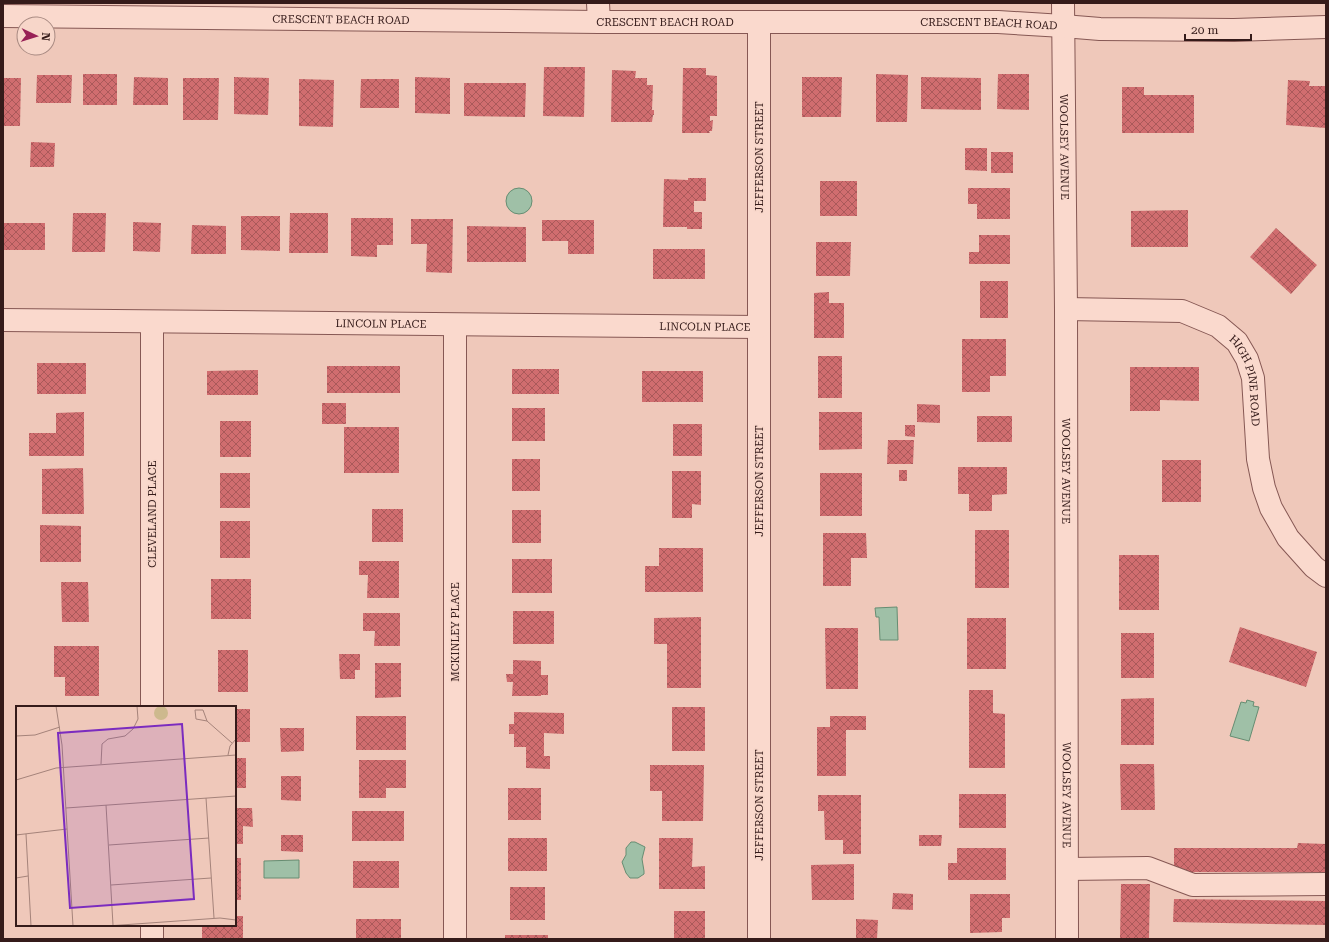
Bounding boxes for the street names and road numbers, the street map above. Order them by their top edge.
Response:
street label: CRESCENT BEACH ROAD [272,13,410,27]
street label: CRESCENT BEACH ROAD [596,16,734,29]
street label: CRESCENT BEACH ROAD [920,16,1058,33]
street label: WOOLSEY AVENUE [1057,94,1071,200]
street label: JEFFERSON STREET [753,101,766,213]
street label: LINCOLN PLACE [335,317,427,331]
street label: LINCOLN PLACE [659,320,751,334]
street label: HIGH PINE ROAD [1227,332,1262,427]
street label: WOOLSEY AVENUE [1059,418,1072,524]
street label: JEFFERSON STREET [753,425,766,537]
street label: CLEVELAND PLACE [146,460,159,568]
street label: MCKINLEY PLACE [449,582,462,682]
street label: WOOLSEY AVENUE [1060,742,1073,848]
street label: JEFFERSON STREET [753,749,766,861]

